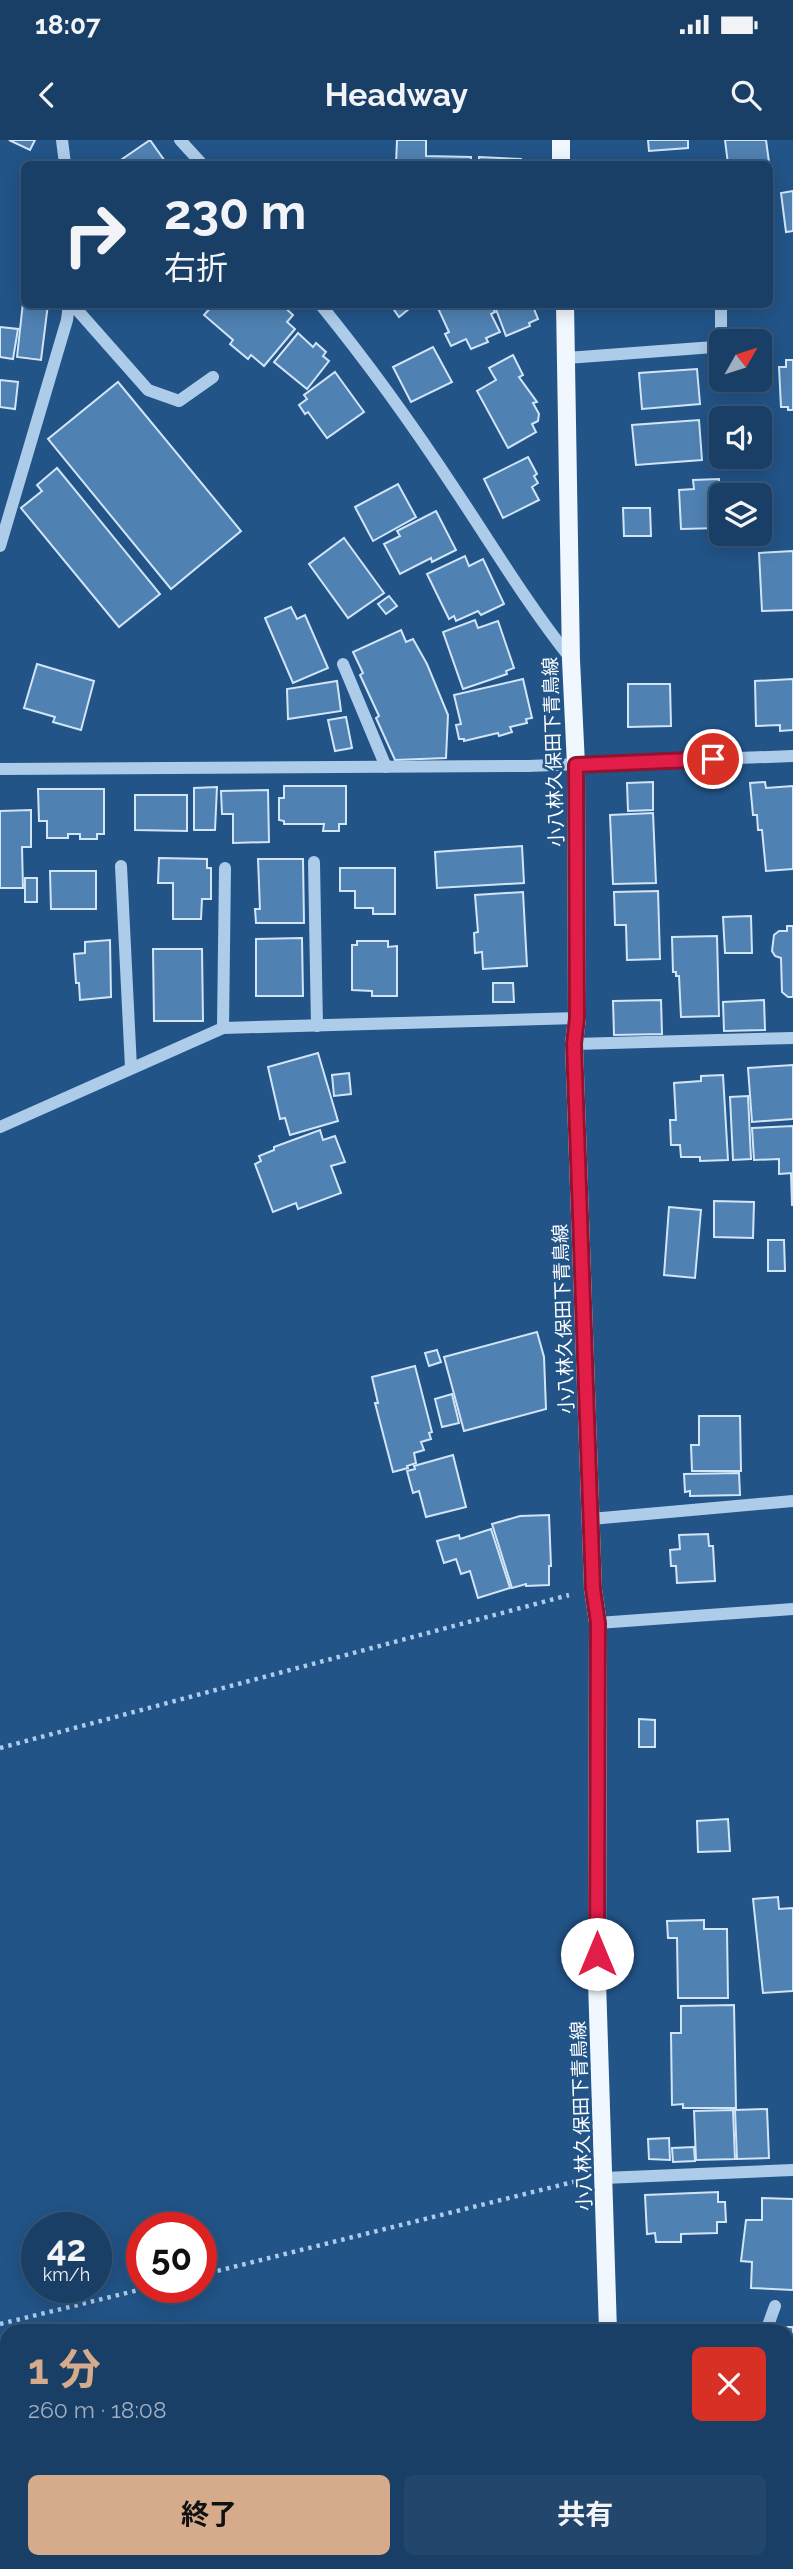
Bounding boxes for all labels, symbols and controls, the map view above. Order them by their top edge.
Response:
text: 18:07 [35,10,101,40]
icon: back [28,76,66,114]
text: Headway [325,76,468,113]
icon: search [727,76,765,114]
text: 230 m [164,183,306,240]
icon: right [49,189,140,280]
text: 右折 [164,249,228,286]
north arrow [709,329,772,392]
map controls [709,329,772,546]
button: sound [709,406,772,469]
button: layers [709,483,772,546]
street label: 小八林久保田下青鳥線 [539,657,567,847]
pin [683,729,743,789]
icon: arrive [694,740,732,778]
street label: 小八林久保田下青鳥線 [549,1224,577,1414]
position arrow [560,1917,634,1991]
street label: 小八林久保田下青鳥線 [567,2021,595,2211]
speed limit sign: 50 [126,2212,217,2303]
text: 42 [47,2228,86,2269]
text: km/h [43,2264,90,2285]
text: 1 分 [28,2345,101,2394]
button: close [692,2347,766,2421]
text: 260 m · 18:08 [28,2396,167,2423]
button: 終了 [28,2475,390,2555]
button: 共有 [404,2475,766,2555]

